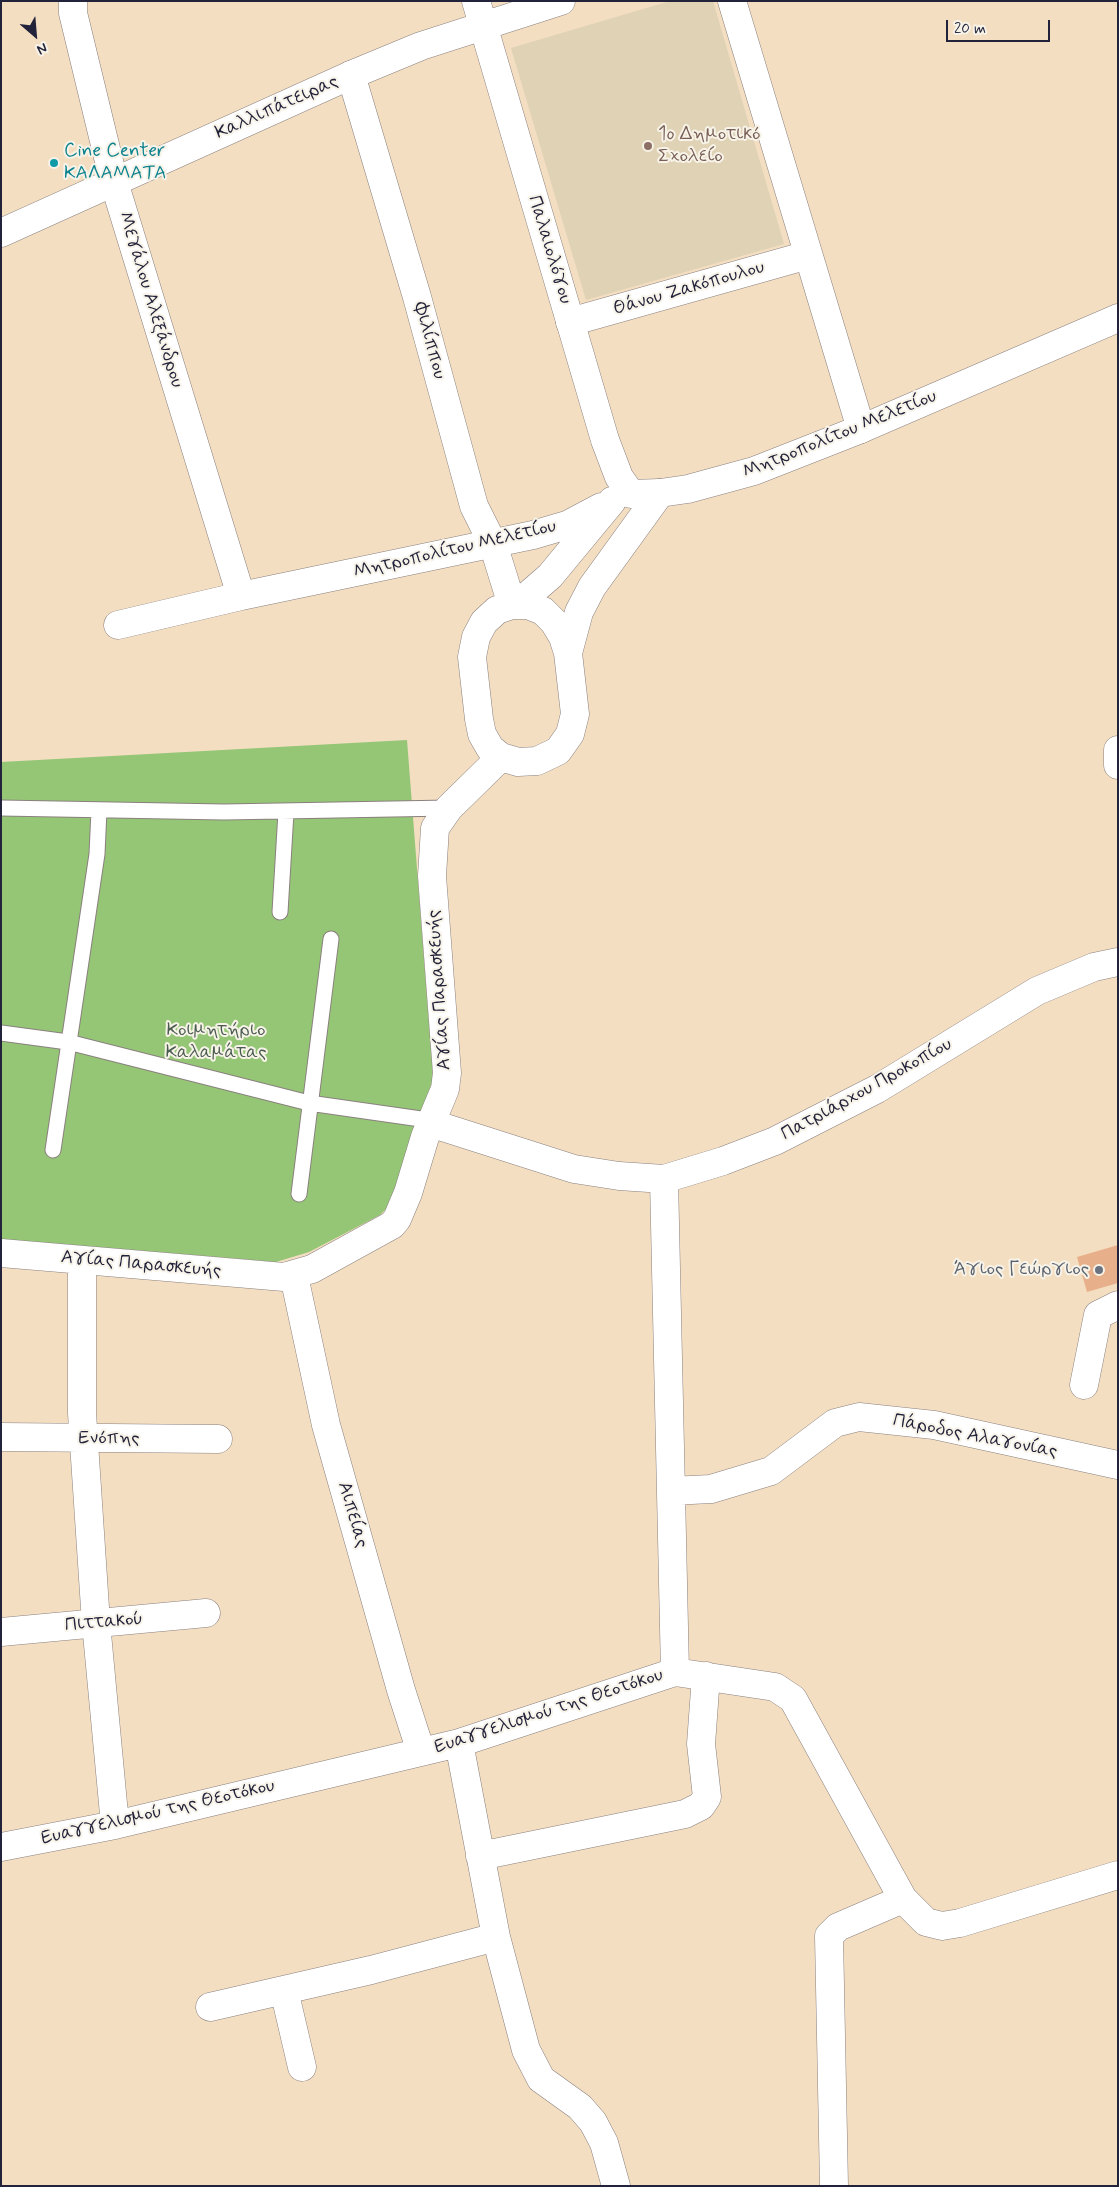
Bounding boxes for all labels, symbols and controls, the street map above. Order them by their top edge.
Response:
north arrow [10,10,60,60]
scale bar [949,10,1053,42]
text: 20 m [954,19,986,39]
text: N [34,38,50,58]
street label: Καλλιπάτειρας [212,71,342,145]
place label: 1o Δημοτικό Σχολείο [658,124,761,168]
marker: 1o Δημοτικό Σχολείο [642,140,654,152]
place label: Cine Center ΚΑΛΑΜΑΤΑ [64,141,166,185]
marker: Cine Center ΚΑΛΑΜΑΤΑ [48,157,60,169]
street label: Παλαιολόγου [522,193,576,307]
street label: Μεγάλου Αλεξάνδρου [112,209,188,391]
street label: Θάνου Ζακόπουλου [611,257,767,321]
street label: Φιλίππου [408,300,450,382]
street label: Μητροπολίτου Μελετίου [740,386,940,484]
street label: Μητροπολίτου Μελετίου [351,516,559,584]
street label: Αγίας Παρασκευής [423,909,457,1071]
park label: Κοιμητήριο Καλαμάτας [165,1020,267,1064]
street label: Πατριάρχου Προκοπίου [778,1034,956,1146]
street label: Αγίας Παρασκευής [60,1247,222,1283]
place label: Άγιος Γεώργιος [954,1259,1089,1281]
marker: Άγιος Γεώργιος [1093,1264,1105,1276]
street label: Πάροδος Αλαγονίας [891,1410,1059,1464]
street label: Ενόπης [78,1428,140,1450]
street label: Αιπείας [332,1479,372,1551]
street label: Πιττακού [64,1608,144,1638]
street label: Ευαγγελισμού της Θεοτόκου [432,1664,666,1760]
street label: Ευαγγελισμού της Θεοτόκου [39,1775,277,1851]

